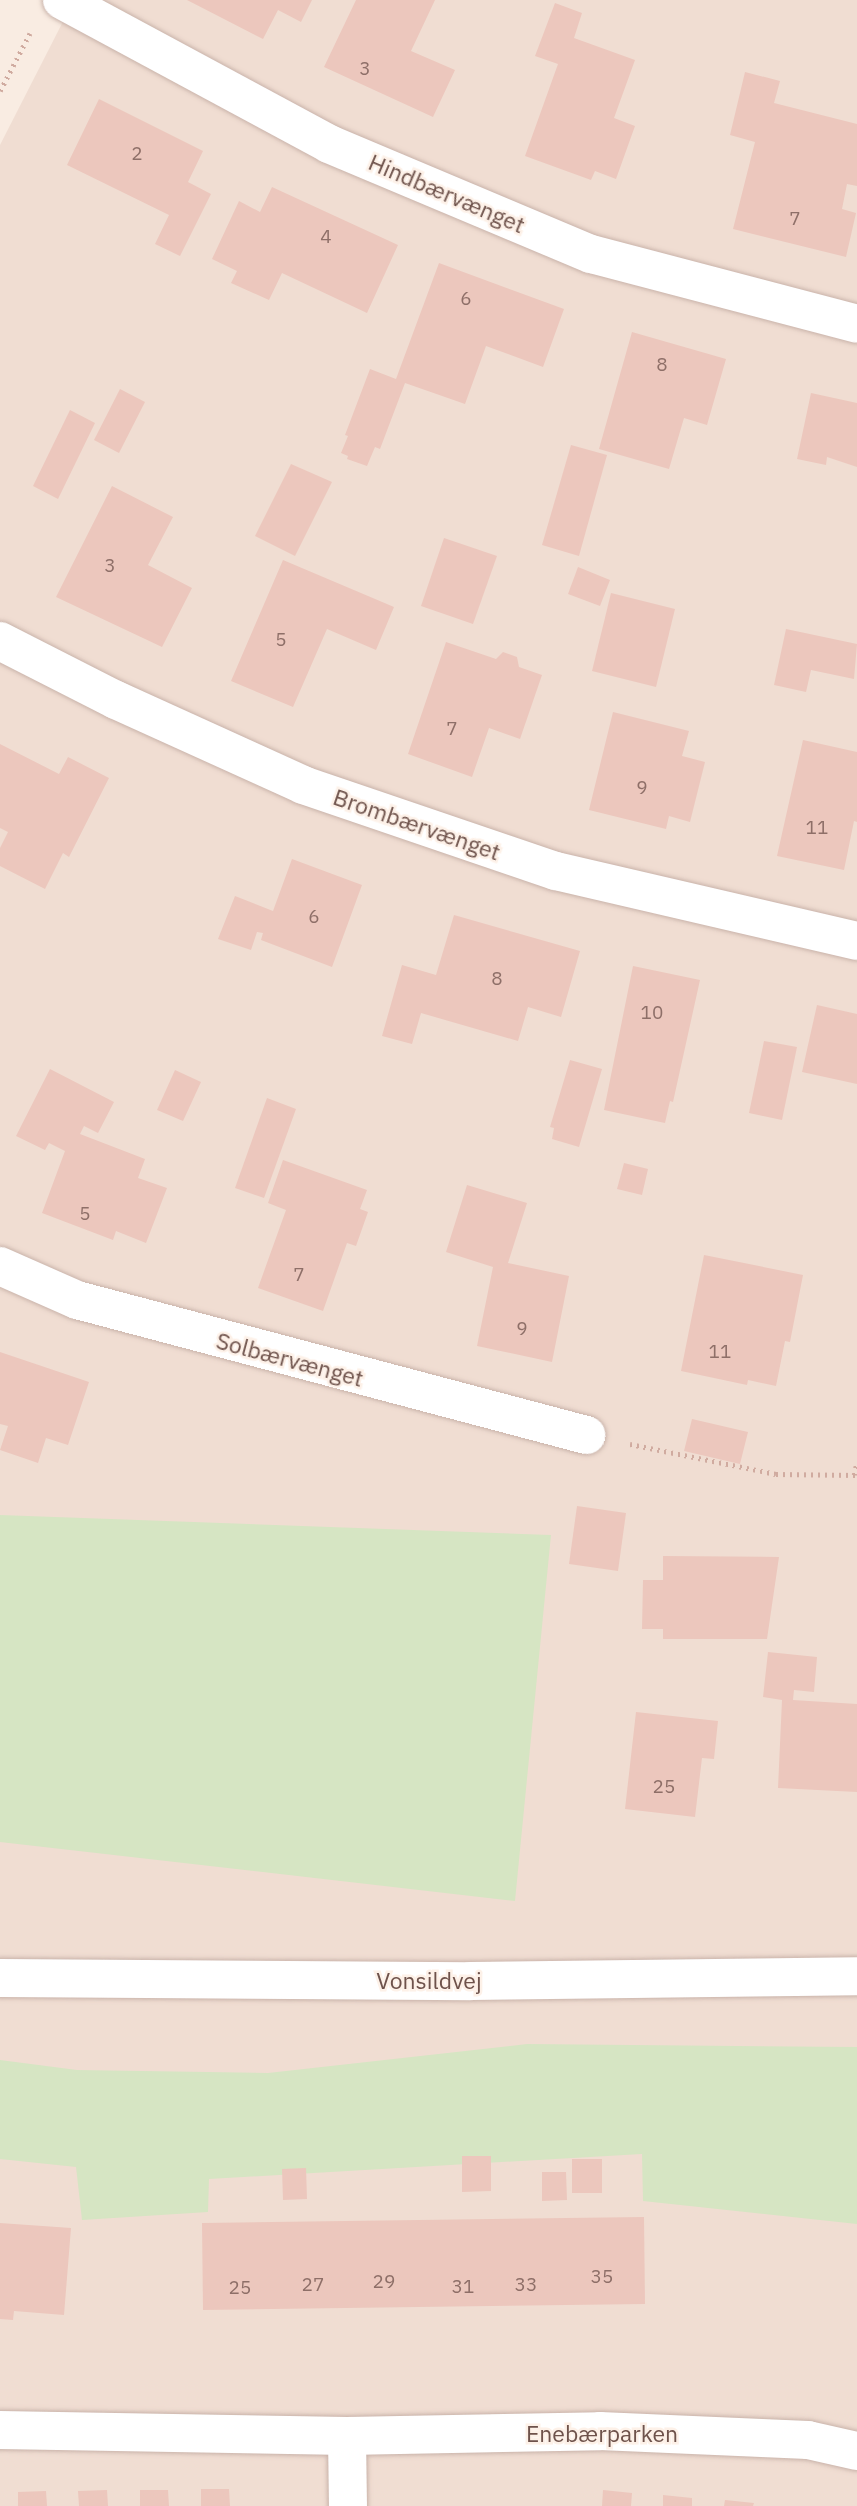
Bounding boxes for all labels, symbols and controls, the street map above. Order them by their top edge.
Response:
house number: 3 [359,58,371,80]
house number: 2 [131,143,143,165]
street label: Hindbærvænget [365,148,529,238]
house number: 7 [789,208,801,230]
house number: 4 [320,226,332,248]
house number: 6 [460,288,472,310]
house number: 8 [656,354,668,376]
house number: 3 [104,555,116,577]
house number: 5 [275,629,287,651]
house number: 7 [446,718,458,740]
house number: 9 [636,777,648,799]
street label: Brombærvænget [330,782,504,866]
house number: 11 [806,817,828,839]
house number: 6 [308,906,320,928]
house number: 8 [491,968,503,990]
house number: 10 [641,1002,663,1024]
house number: 5 [79,1203,91,1225]
house number: 7 [293,1264,305,1286]
house number: 9 [516,1318,528,1340]
street label: Solbærvænget [213,1326,367,1392]
house number: 11 [709,1341,731,1363]
house number: 25 [653,1776,675,1798]
street label: Vonsildvej [376,1966,482,1994]
house number: 35 [591,2266,613,2288]
house number: 29 [373,2271,395,2293]
house number: 27 [302,2274,324,2296]
house number: 33 [515,2274,537,2296]
house number: 31 [452,2276,474,2298]
house number: 25 [229,2277,251,2299]
street label: Enebærparken [526,2419,678,2447]

